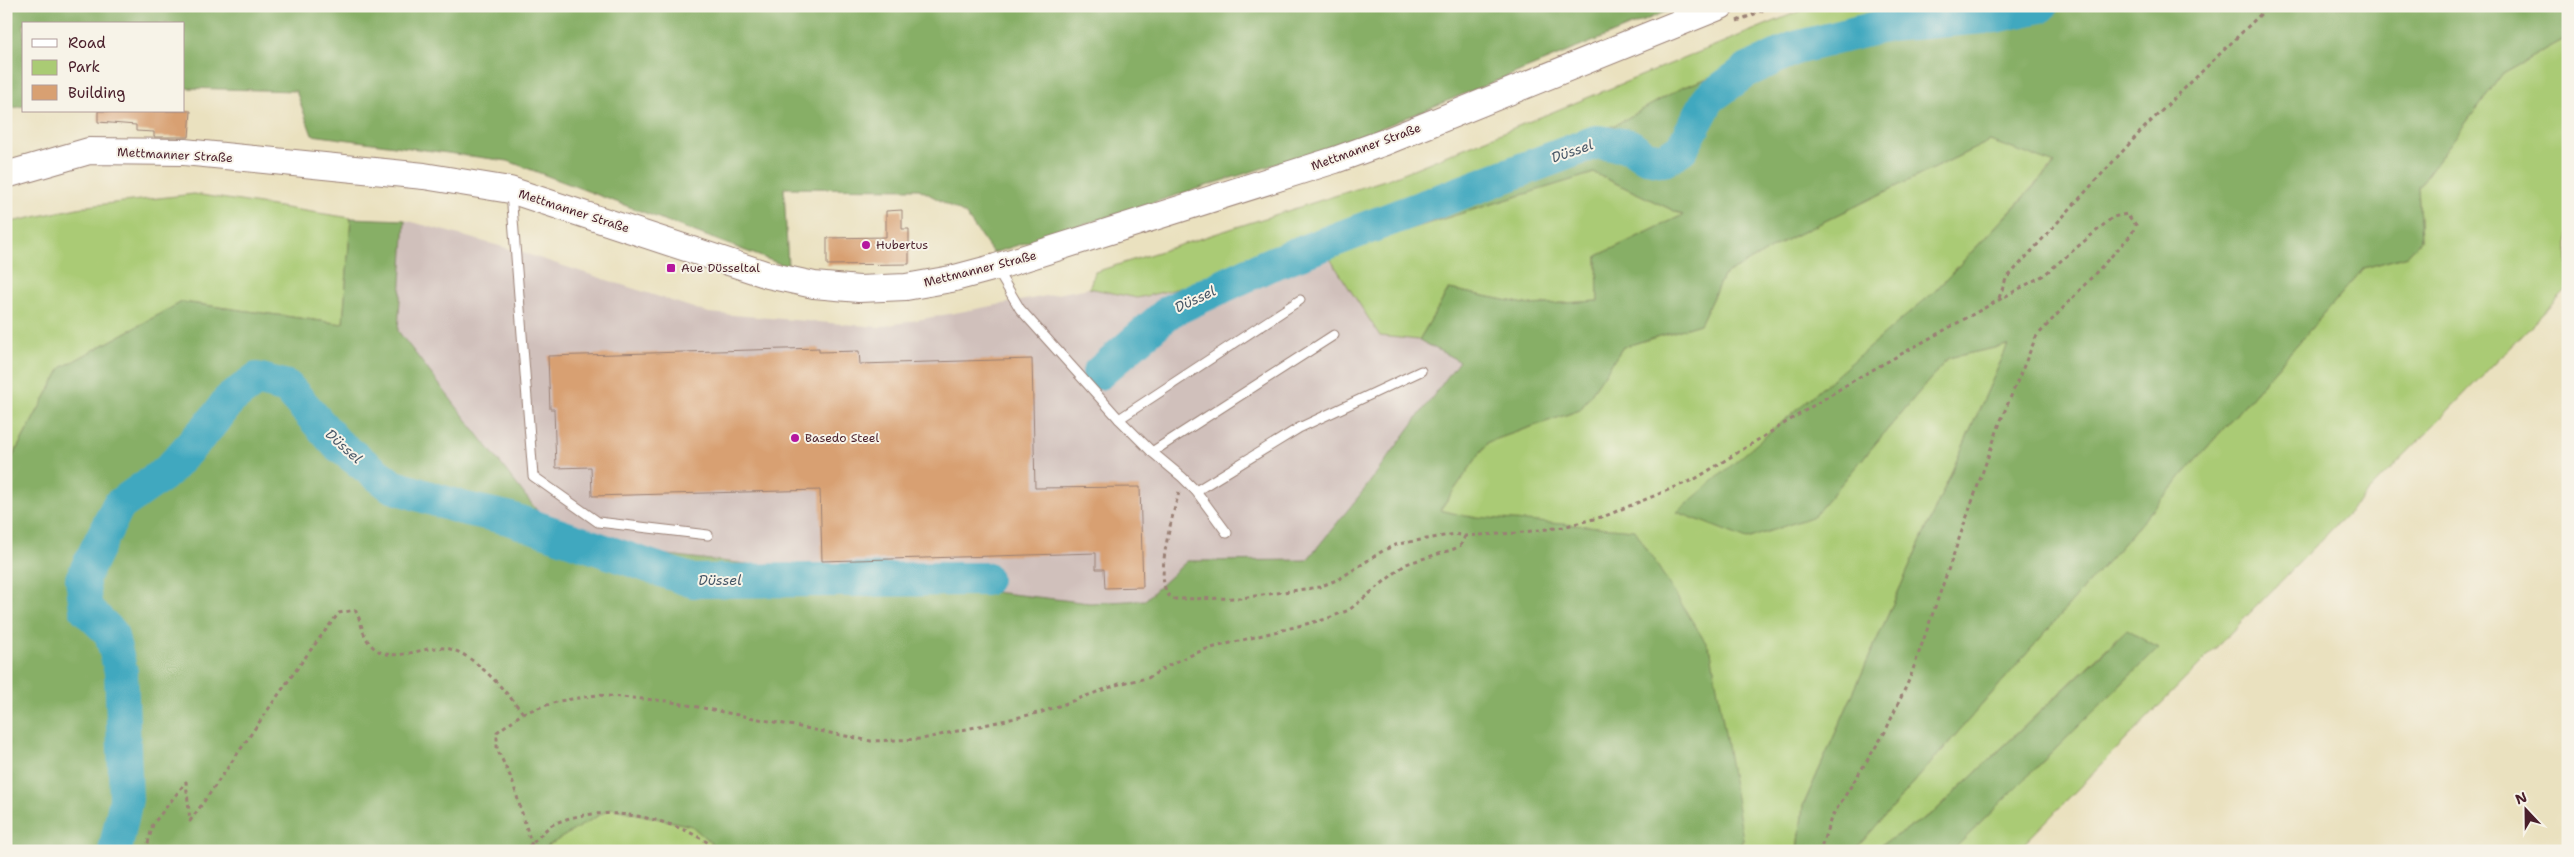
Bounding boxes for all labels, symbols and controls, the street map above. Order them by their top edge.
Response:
legend [22,22,185,112]
text: Road [68,33,106,53]
text: Park [68,57,100,77]
text: Building [68,83,125,103]
street label: Mettmanner Straße [1309,120,1423,174]
water label: Düssel [1549,135,1595,167]
street label: Mettmanner Straße [117,144,233,166]
street label: Mettmanner Straße [517,186,632,237]
place label: Hubertus [876,237,928,253]
marker: Hubertus [860,239,872,251]
street label: Mettmanner Straße [922,247,1038,291]
place label: Aue Düsseltal [681,260,760,276]
marker: Aue Düsseltal [665,262,677,274]
water label: Düssel [1172,282,1218,316]
water label: Düssel [322,425,366,467]
place label: Basedo Steel [805,430,880,446]
marker: Basedo Steel [789,432,801,444]
water label: Düssel [698,571,742,589]
north arrow [2502,784,2552,834]
text: N [2513,788,2530,808]

